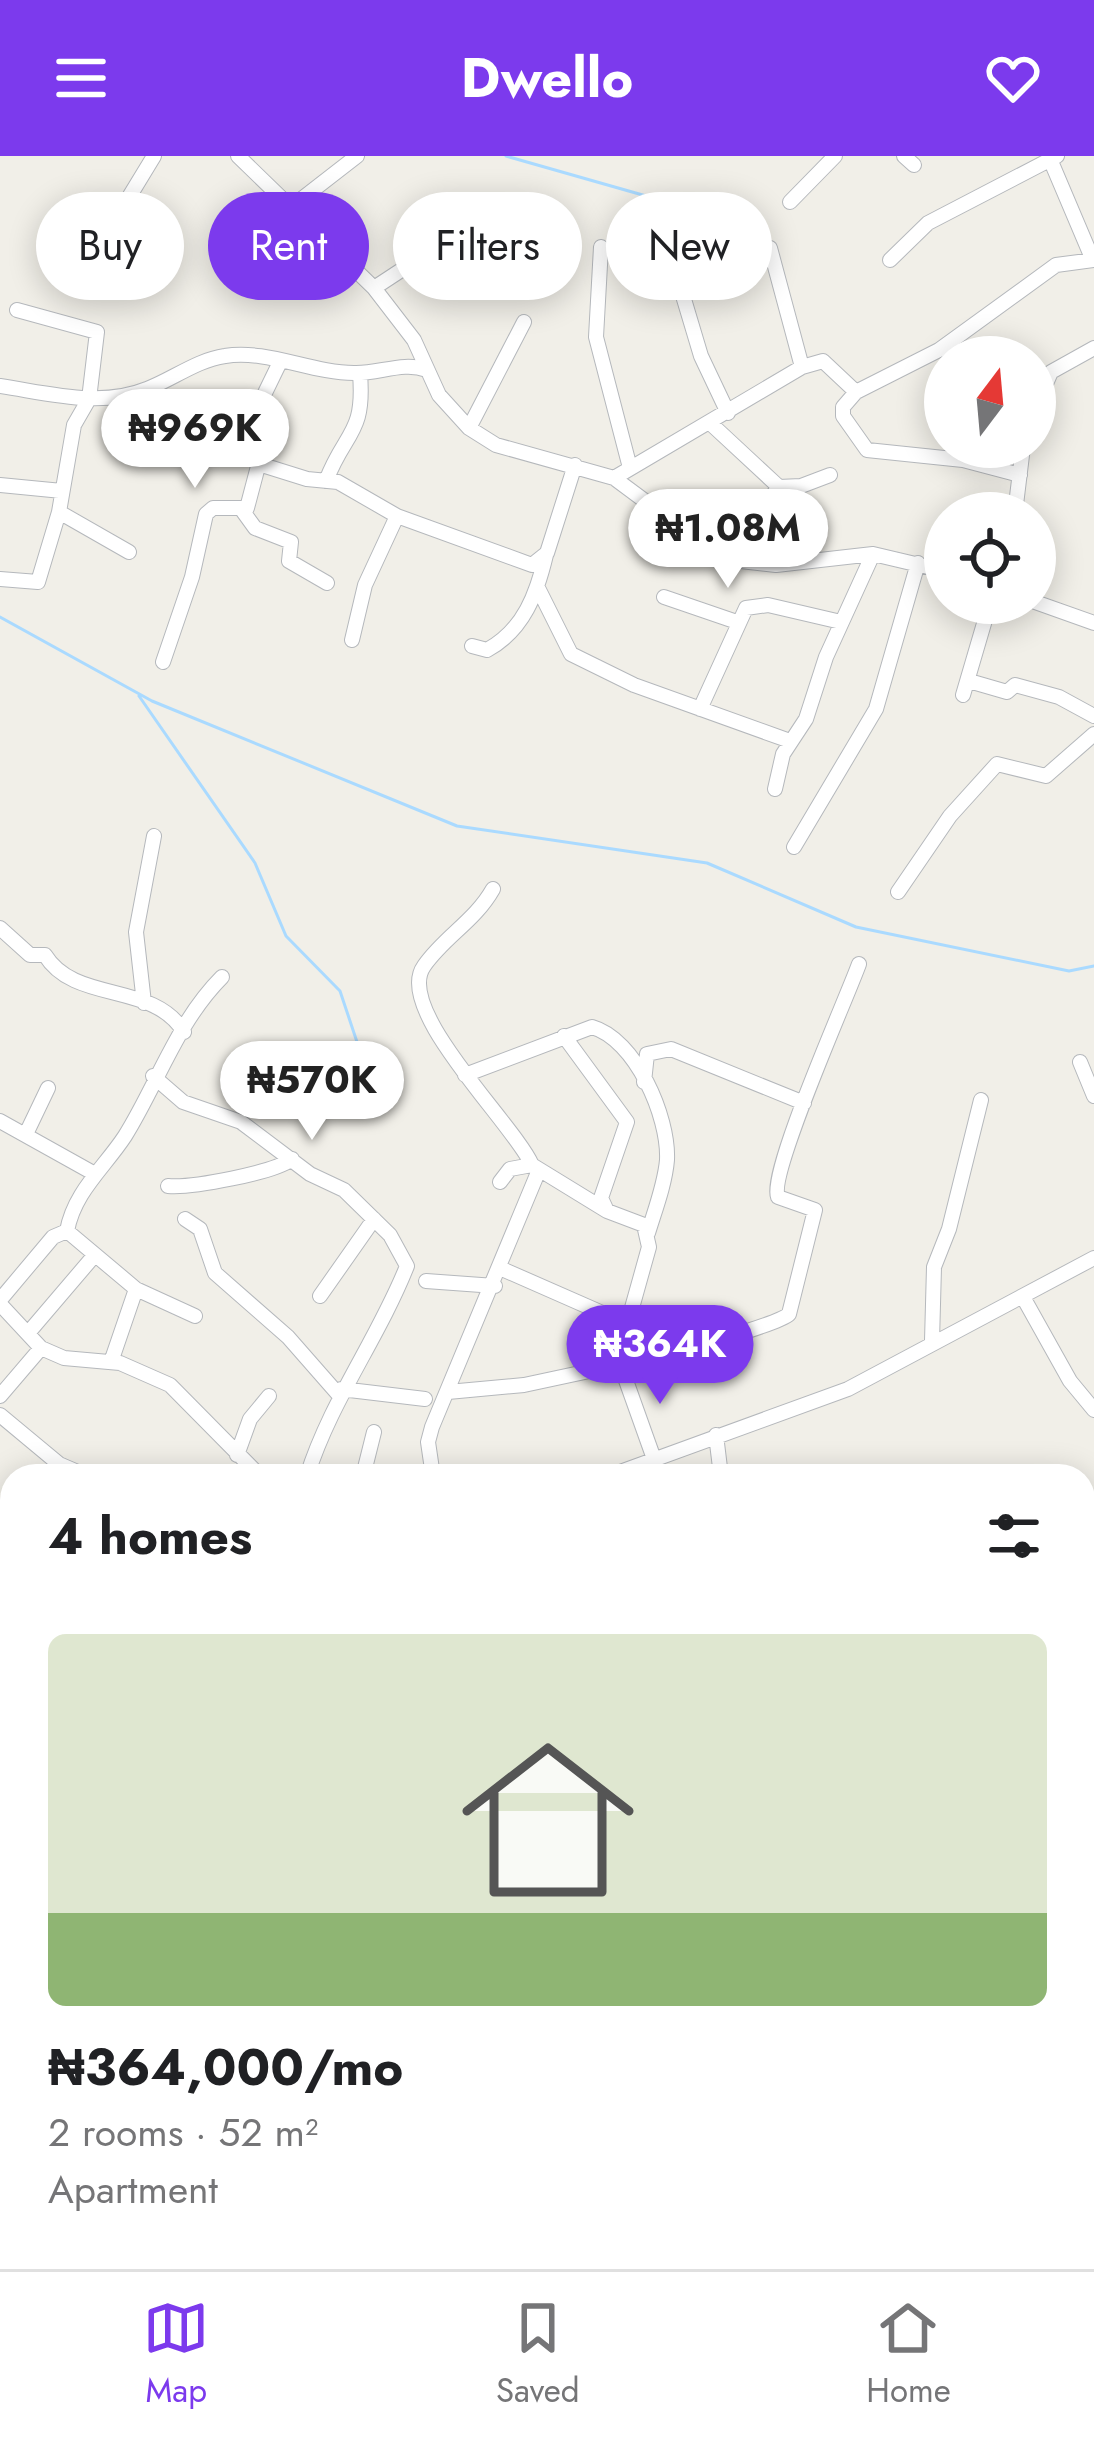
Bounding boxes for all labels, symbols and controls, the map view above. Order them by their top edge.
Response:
text: Dwello [461,39,633,117]
icon: menu [48,45,114,111]
icon: heart [980,45,1046,111]
chip: Buy [36,192,184,300]
chip: Rent [208,192,369,300]
chip: Filters [393,192,582,300]
chip: New [606,192,772,300]
north arrow [924,336,1056,468]
map controls [924,336,1056,624]
pin: ₦969K [111,389,279,491]
text: ₦969K [128,399,262,456]
pin: ₦1.08M [630,489,826,591]
button: locate [924,492,1056,624]
text: ₦1.08M [655,499,801,556]
pin: ₦570K [228,1041,396,1143]
text: ₦570K [247,1051,377,1108]
pin: ₦364K [576,1305,744,1407]
text: ₦364K [594,1315,726,1372]
text: 4 homes [48,1499,252,1573]
icon: filters [981,1503,1047,1569]
icon: home [440,1712,656,1928]
text: ₦364,000/mo [48,2030,403,2104]
text: 2 rooms · 52 m² [48,2104,318,2161]
text: Apartment [48,2161,218,2218]
tab: Map [143,2295,209,2414]
tab: Saved [496,2295,580,2414]
tab: Home [866,2295,951,2414]

